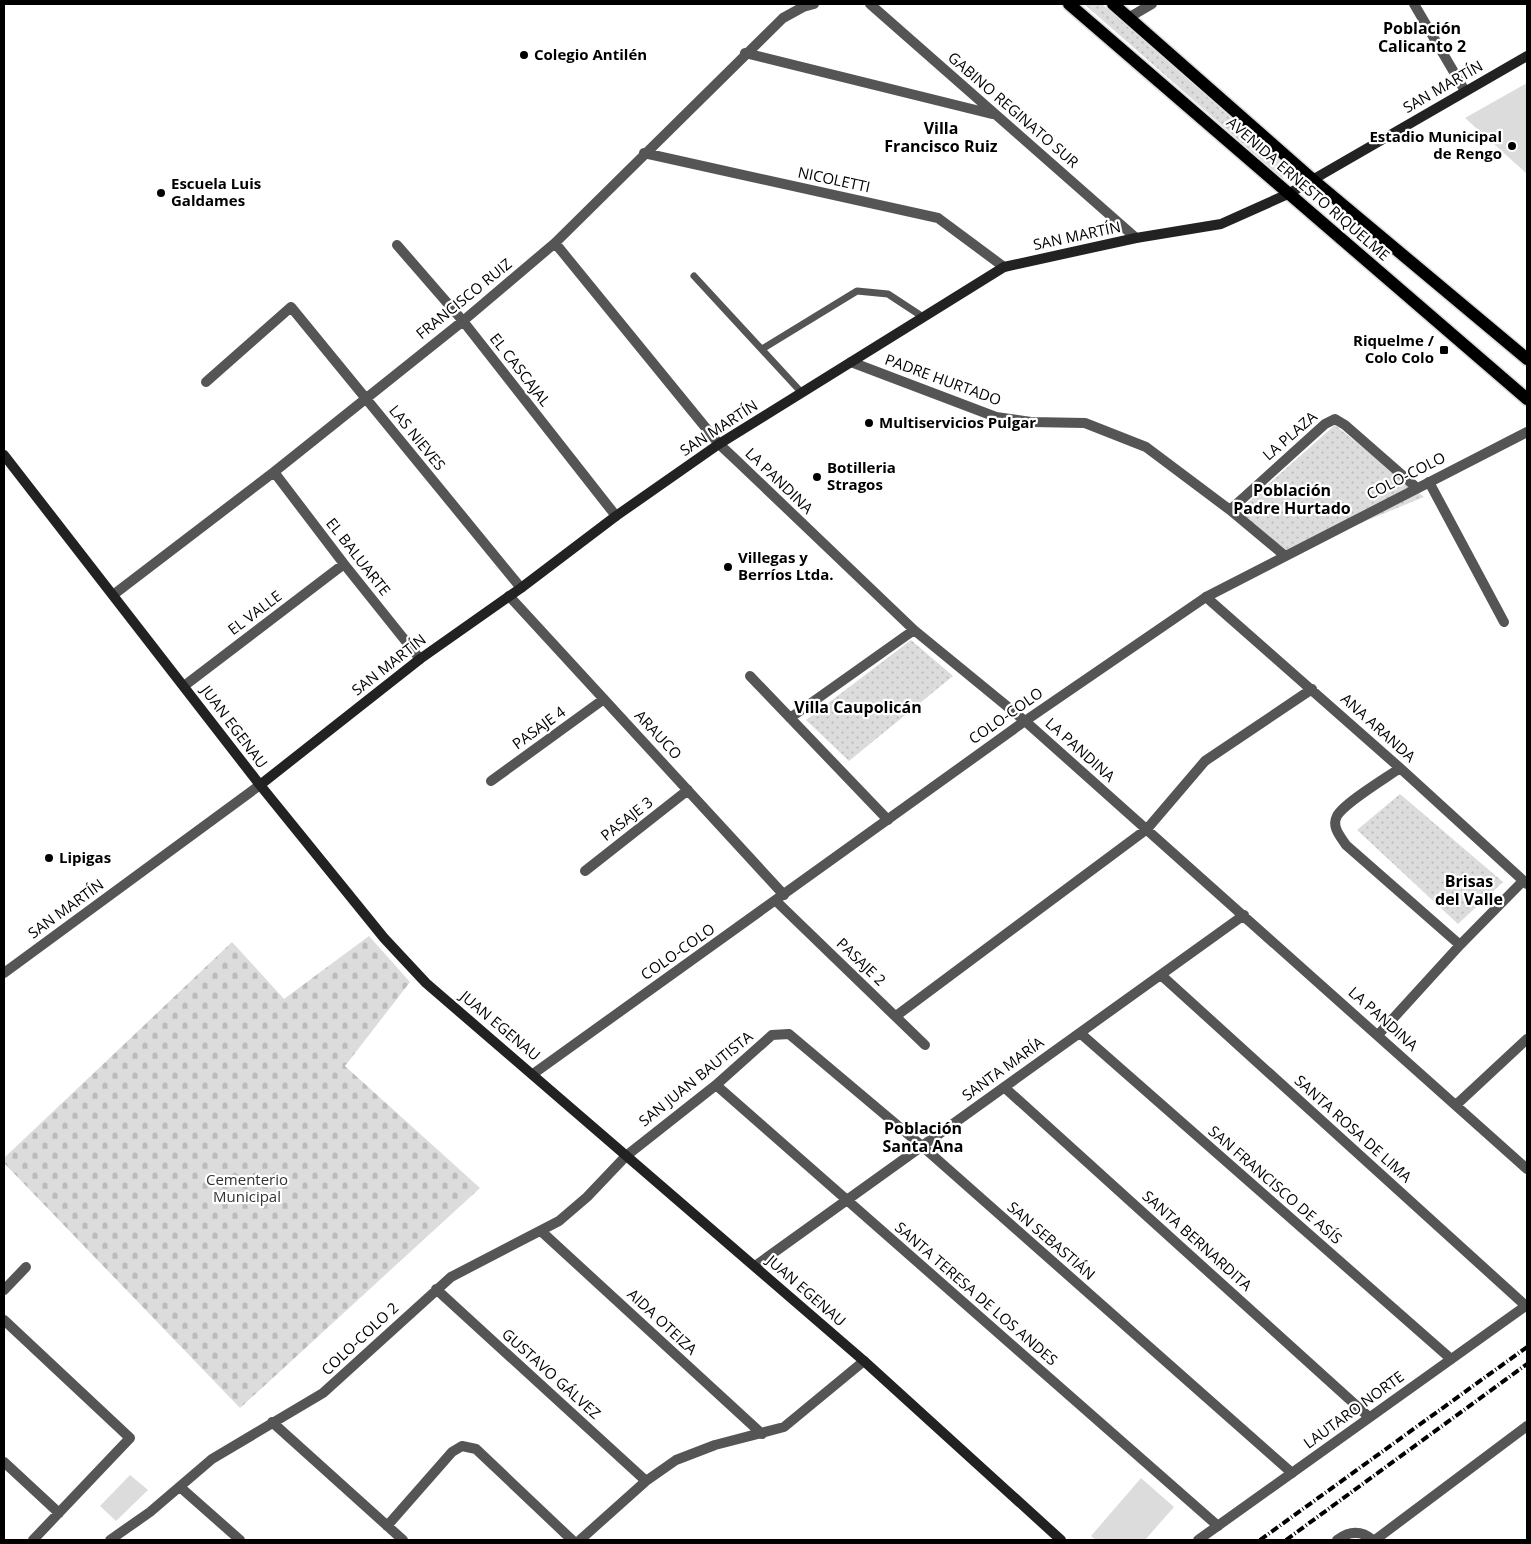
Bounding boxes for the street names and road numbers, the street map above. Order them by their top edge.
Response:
street label: GABINO REGINATO SUR [944,47,1084,172]
street label: SAN MARTÍN [1399,55,1486,117]
street label: AVENIDA ERNESTO RIQUELME [1223,112,1394,265]
street label: NICOLETTI [796,162,872,196]
street label: SAN MARTÍN [1031,216,1122,254]
street label: FRANCISCO RUIZ [411,253,515,343]
street label: EL CASCAJAL [486,329,556,410]
street label: PADRE HURTADO [882,349,1004,409]
street label: SAN MARTÍN [676,395,761,460]
street label: LAS NIEVES [385,400,450,474]
street label: LA PLAZA [1258,406,1321,464]
street label: LA PANDINA [742,443,818,518]
street label: COLO-COLO [1363,447,1448,504]
street label: EL BALUARTE [322,513,395,599]
street label: EL VALLE [223,585,285,639]
street label: SAN MARTÍN [347,629,430,699]
street label: JUAN EGENAU [196,679,273,772]
street label: COLO-COLO [964,682,1046,748]
street label: ANA ARANDA [1337,688,1421,766]
street label: PASAJE 4 [508,701,569,753]
street label: ARAUCO [631,705,687,763]
street label: LA PANDINA [1042,713,1120,786]
street label: PASAJE 3 [596,792,657,845]
street label: SAN MARTÍN [24,874,107,942]
street label: COLO-COLO [636,918,718,984]
street label: PASAJE 2 [833,933,891,990]
street label: LA PANDINA [1345,982,1423,1055]
street label: JUAN EGENAU [455,984,545,1065]
street label: SAN JUAN BAUTISTA [634,1026,757,1130]
street label: SANTA MARÍA [957,1031,1048,1105]
street label: SANTA ROSA DE LIMA [1291,1070,1417,1187]
street label: SAN FRANCISCO DE ASÍS [1205,1121,1347,1248]
street label: SANTA BERNARDITA [1139,1186,1257,1295]
street label: SAN SEBASTIÁN [1004,1197,1100,1284]
street label: SANTA TERESA DE LOS ANDES [891,1217,1062,1369]
street label: JUAN EGENAU [761,1249,851,1330]
street label: AIDA OTEIZA [624,1284,702,1359]
street label: COLO-COLO 2 [316,1297,402,1379]
street label: GUSTAVO GÁLVEZ [498,1324,605,1423]
street label: LAUTARO NORTE [1299,1366,1408,1452]

